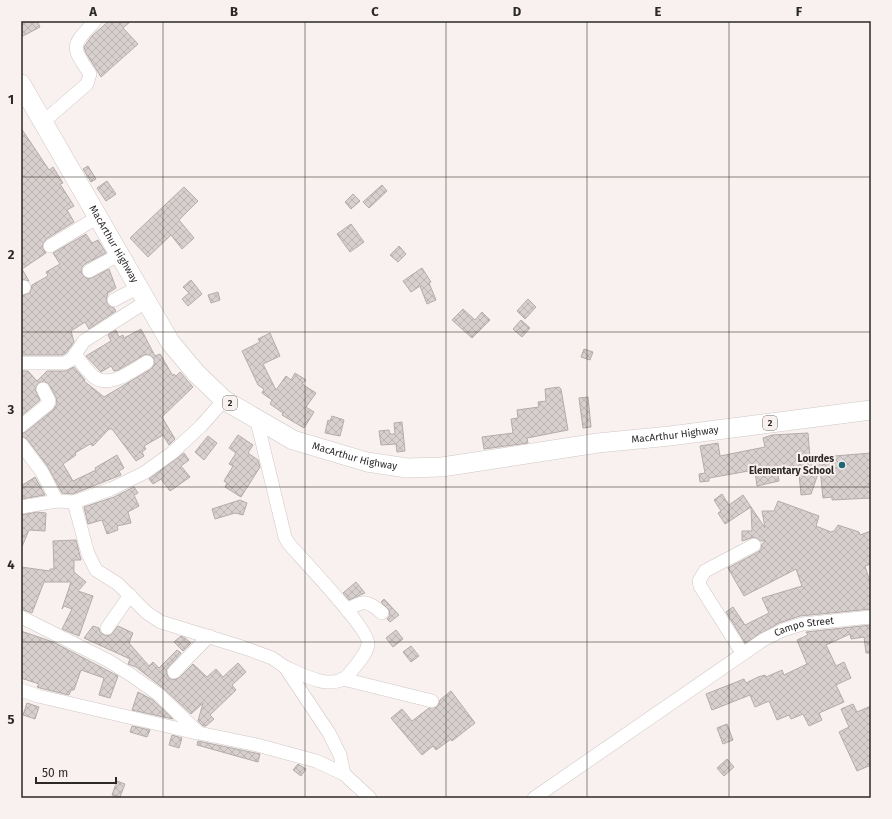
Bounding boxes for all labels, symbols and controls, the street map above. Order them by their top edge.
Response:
text: A [88,4,97,19]
text: B [230,4,238,19]
text: C [371,4,379,19]
text: D [513,4,522,19]
text: E [655,4,662,19]
text: F [796,4,803,19]
text: 1 [8,92,14,107]
street label: MacArthur Highway [86,203,141,285]
text: 2 [8,247,15,262]
road number: 2 [223,396,237,410]
text: 3 [7,402,15,417]
road number: 2 [763,416,777,430]
street label: MacArthur Highway [631,424,719,446]
street label: MacArthur Highway [311,440,398,472]
place label: Lourdes Elementary School [749,453,834,477]
marker: Lourdes Elementary School [837,460,847,470]
text: 4 [7,557,15,572]
street label: Campo Street [772,615,835,639]
text: 5 [8,712,15,727]
scale bar [36,759,116,785]
text: 50 m [42,766,68,780]

